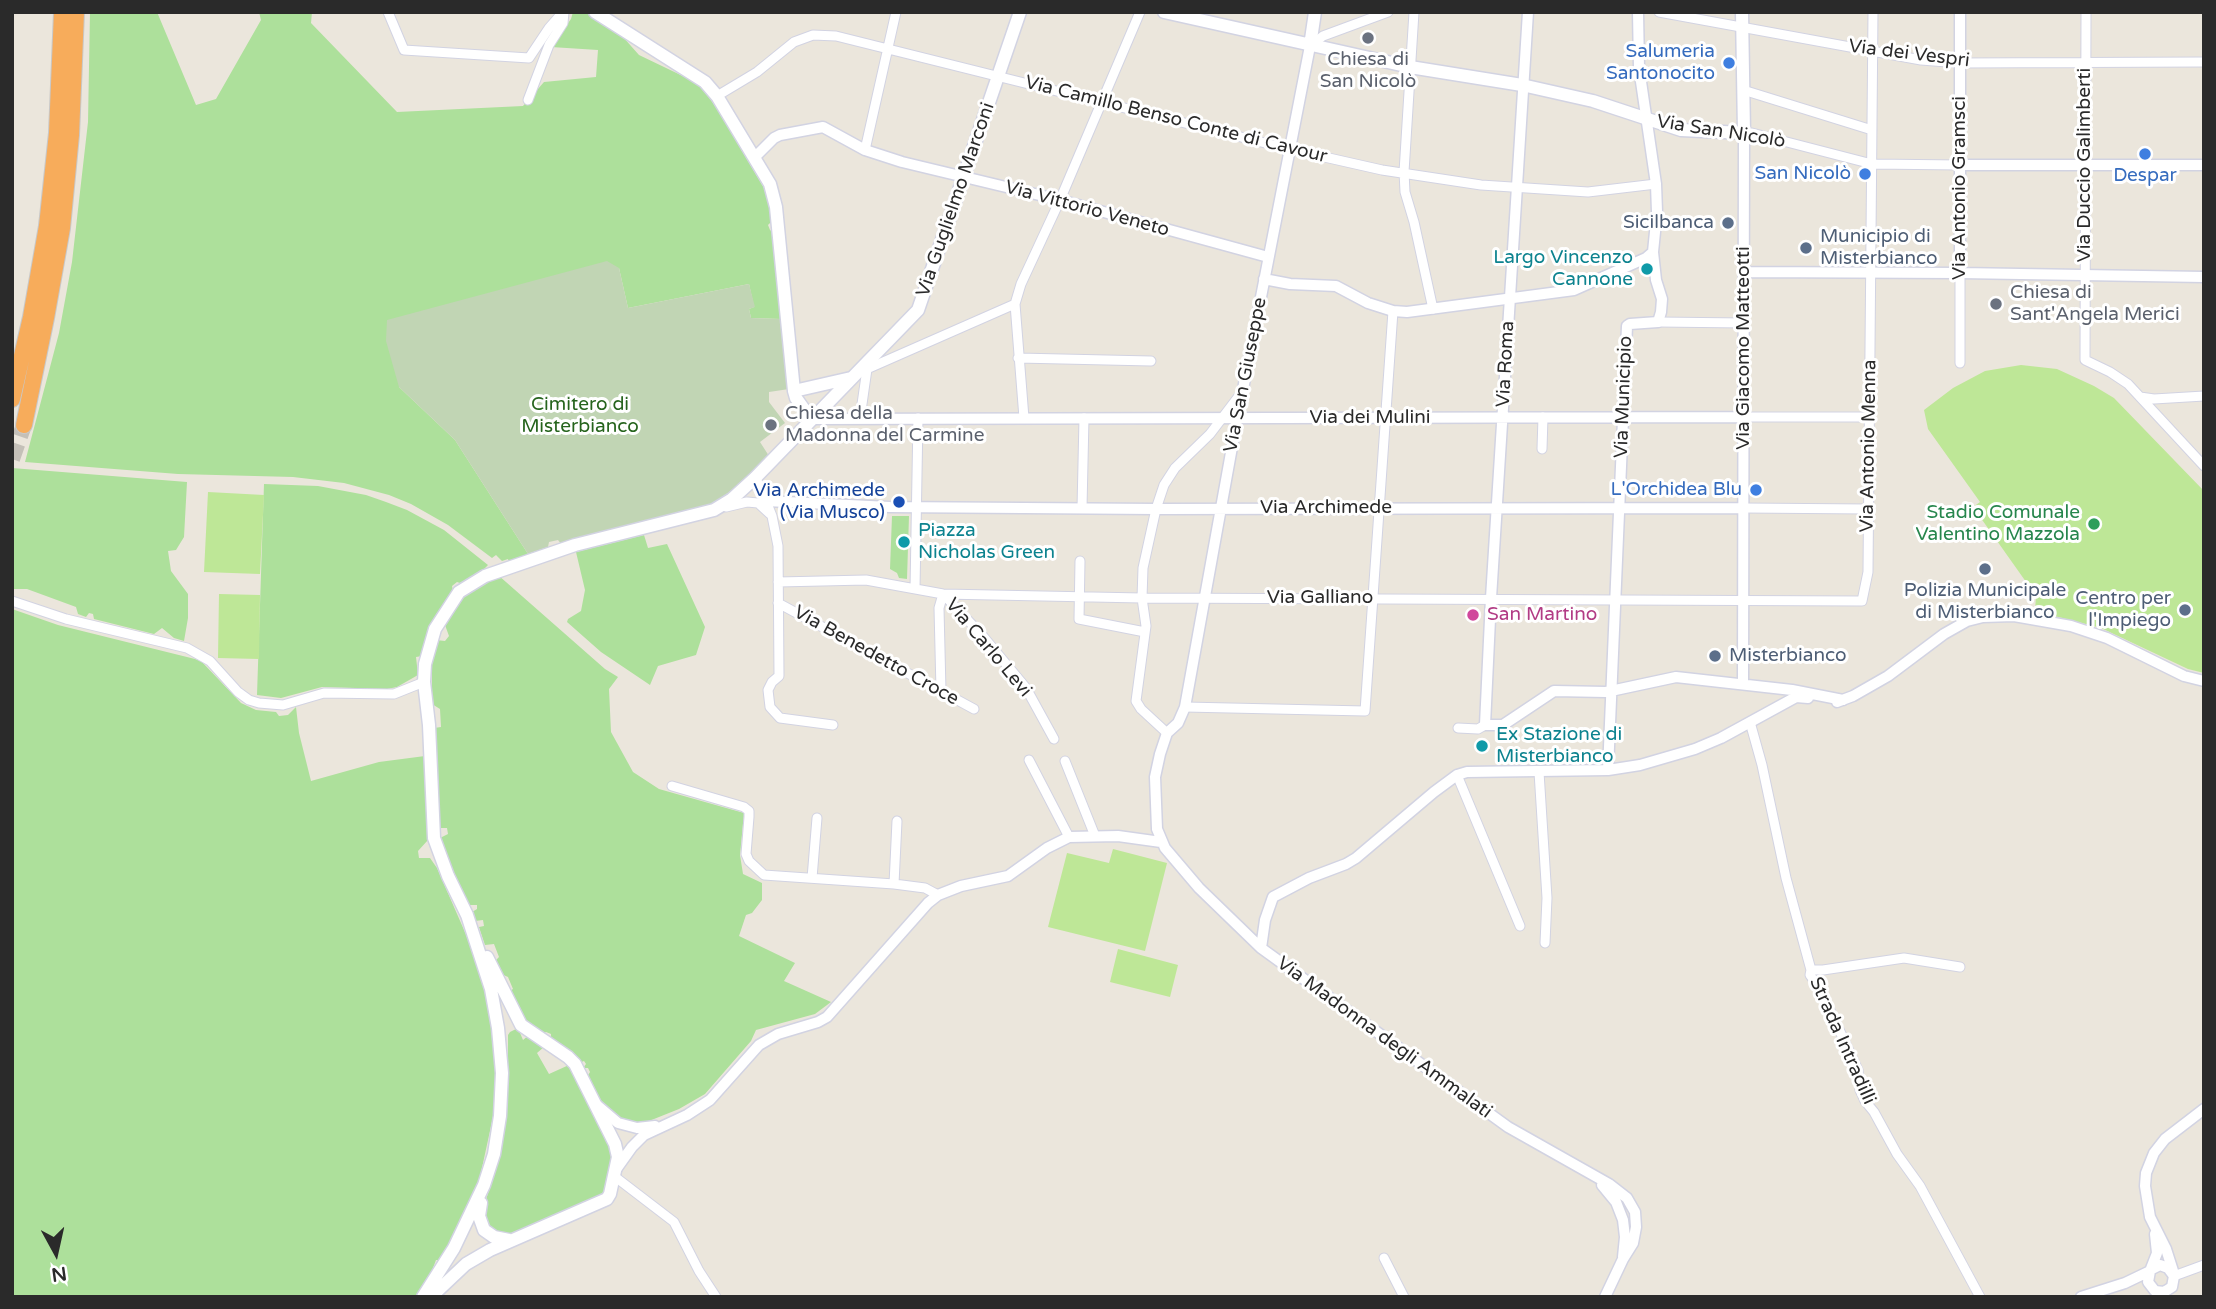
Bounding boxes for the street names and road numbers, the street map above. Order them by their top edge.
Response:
street label: Via dei Vespri [1847,35,1971,73]
street label: Via Duccio Galimberti [2074,68,2096,262]
street label: Via Camillo Benso Conte di Cavour [1023,71,1329,169]
street label: Via Antonio Gramsci [1949,96,1971,280]
street label: Via Guglielmo Marconi [912,100,1000,300]
street label: Via San Nicolò [1655,111,1787,153]
street label: Via Vittorio Veneto [1002,176,1172,242]
street label: Via Giacomo Matteotti [1733,246,1755,450]
street label: Via San Giuseppe [1220,296,1272,454]
street label: Via Roma [1492,320,1520,408]
street label: Via Municipio [1610,335,1638,459]
street label: Via Antonio Menna [1856,359,1882,533]
street label: Via dei Mulini [1309,407,1431,429]
street label: Via Archimede [1260,497,1392,519]
street label: Via Galliano [1267,587,1373,609]
street label: Via Carlo Levi [940,594,1036,702]
street label: Via Benedetto Croce [789,601,963,711]
street label: Via Madonna degli Ammalati [1272,952,1496,1124]
street label: Strada Intradilli [1804,974,1880,1108]

